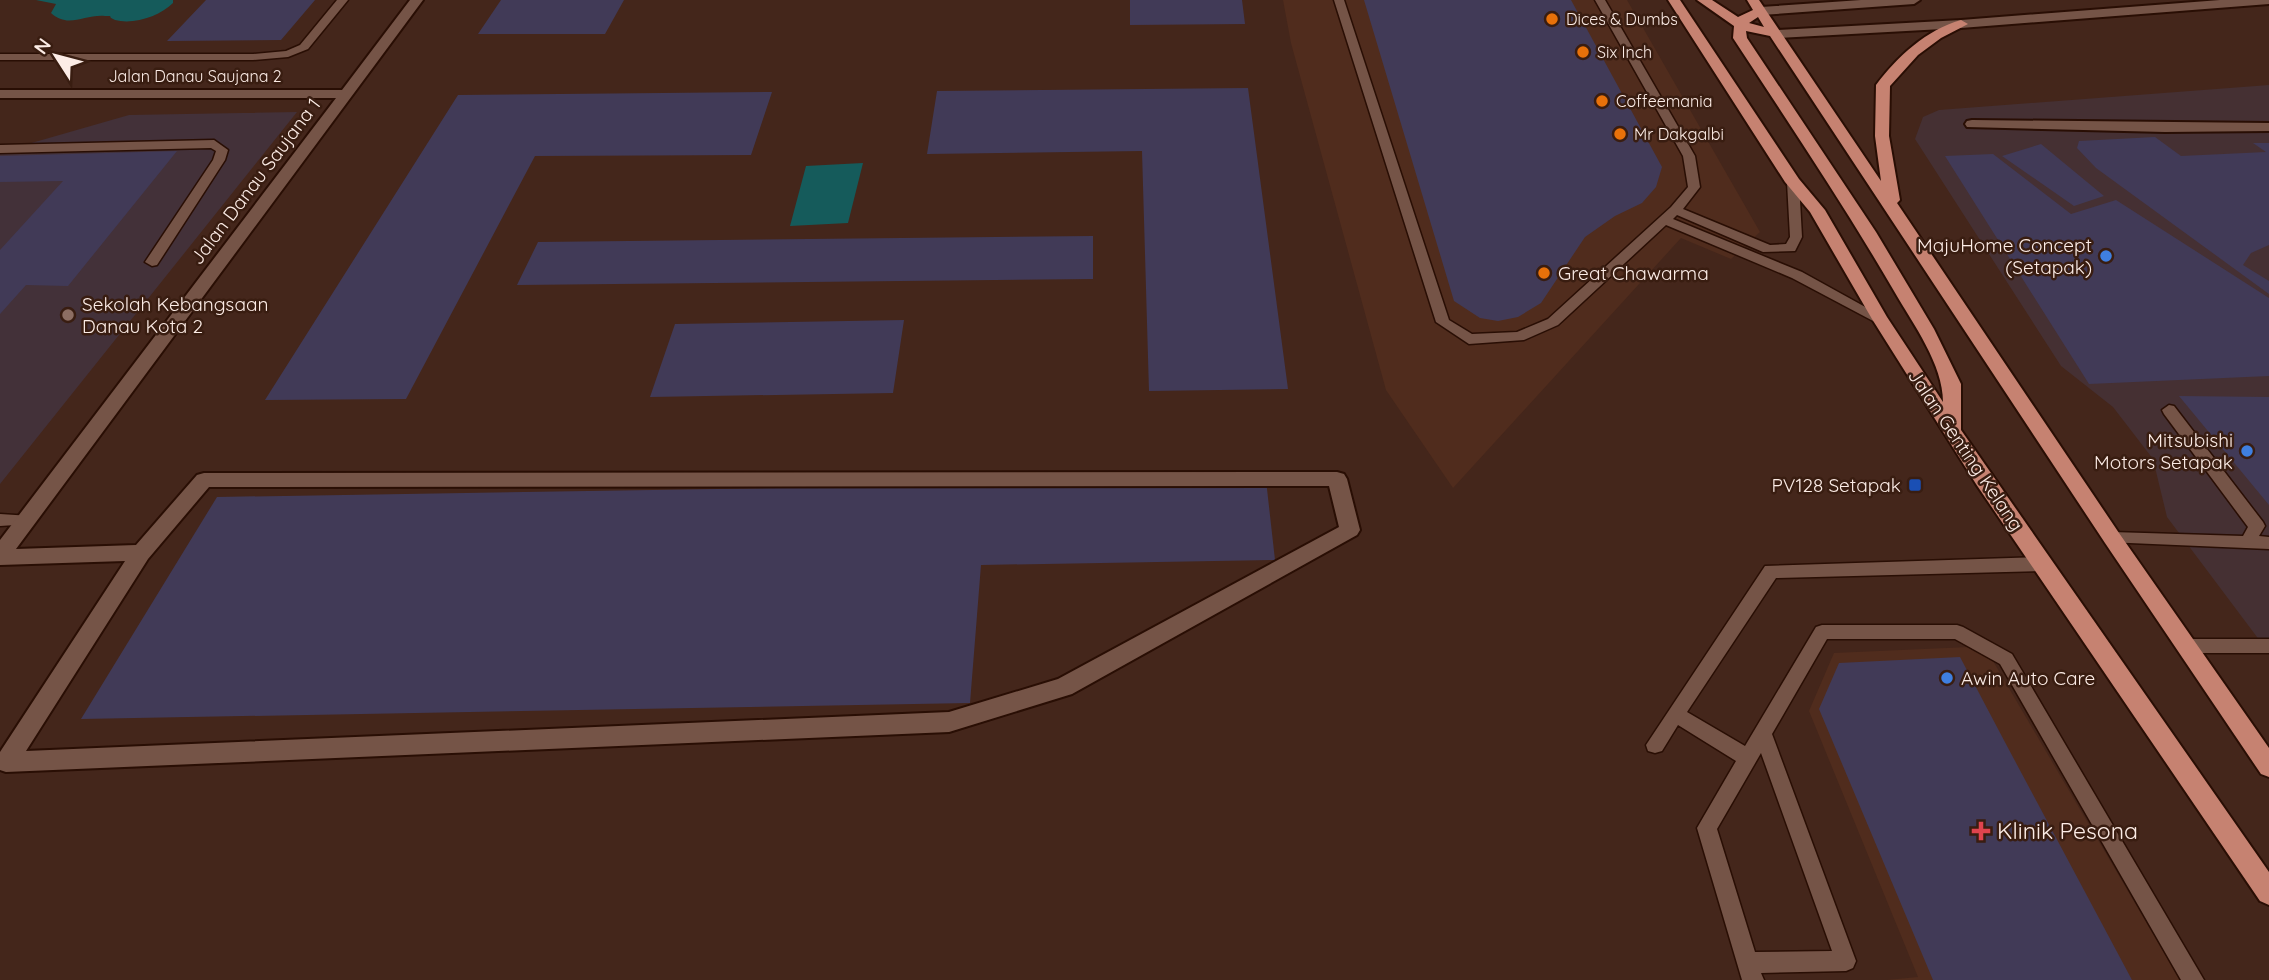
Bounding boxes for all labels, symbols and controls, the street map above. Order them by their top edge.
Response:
place label: Dices & Dumbs [1566,9,1678,29]
marker: Dices & Dumbs [1544,11,1560,27]
north arrow [21,21,91,91]
text: N [28,33,56,59]
place label: Six Inch [1597,42,1652,62]
marker: Six Inch [1575,44,1591,60]
street label: Jalan Danau Saujana 2 [108,66,282,86]
place label: Coffeemania [1616,91,1712,111]
street label: Jalan Danau Saujana 1 [185,93,325,269]
marker: Coffeemania [1594,93,1610,109]
place label: Mr Dakgalbi [1634,124,1724,144]
marker: Mr Dakgalbi [1612,126,1628,142]
place label: MajuHome Concept (Setapak) [1917,233,2092,279]
marker: MajuHome Concept (Setapak) [2098,248,2114,264]
place label: Great Chawarma [1558,261,1709,285]
marker: Great Chawarma [1536,265,1552,281]
place label: Sekolah Kebangsaan Danau Kota 2 [82,292,269,338]
marker: Sekolah Kebangsaan Danau Kota 2 [60,307,76,323]
street label: Jalan Genting Kelang [1903,365,2029,535]
place label: Mitsubishi Motors Setapak [2094,428,2233,474]
marker: Mitsubishi Motors Setapak [2239,443,2255,459]
place label: PV128 Setapak [1771,473,1901,497]
marker: PV128 Setapak [1907,477,1923,493]
place label: Awin Auto Care [1961,666,2095,690]
marker: Awin Auto Care [1939,670,1955,686]
place label: Klinik Pesona [1997,816,2138,845]
marker: Klinik Pesona [1971,821,1991,841]

